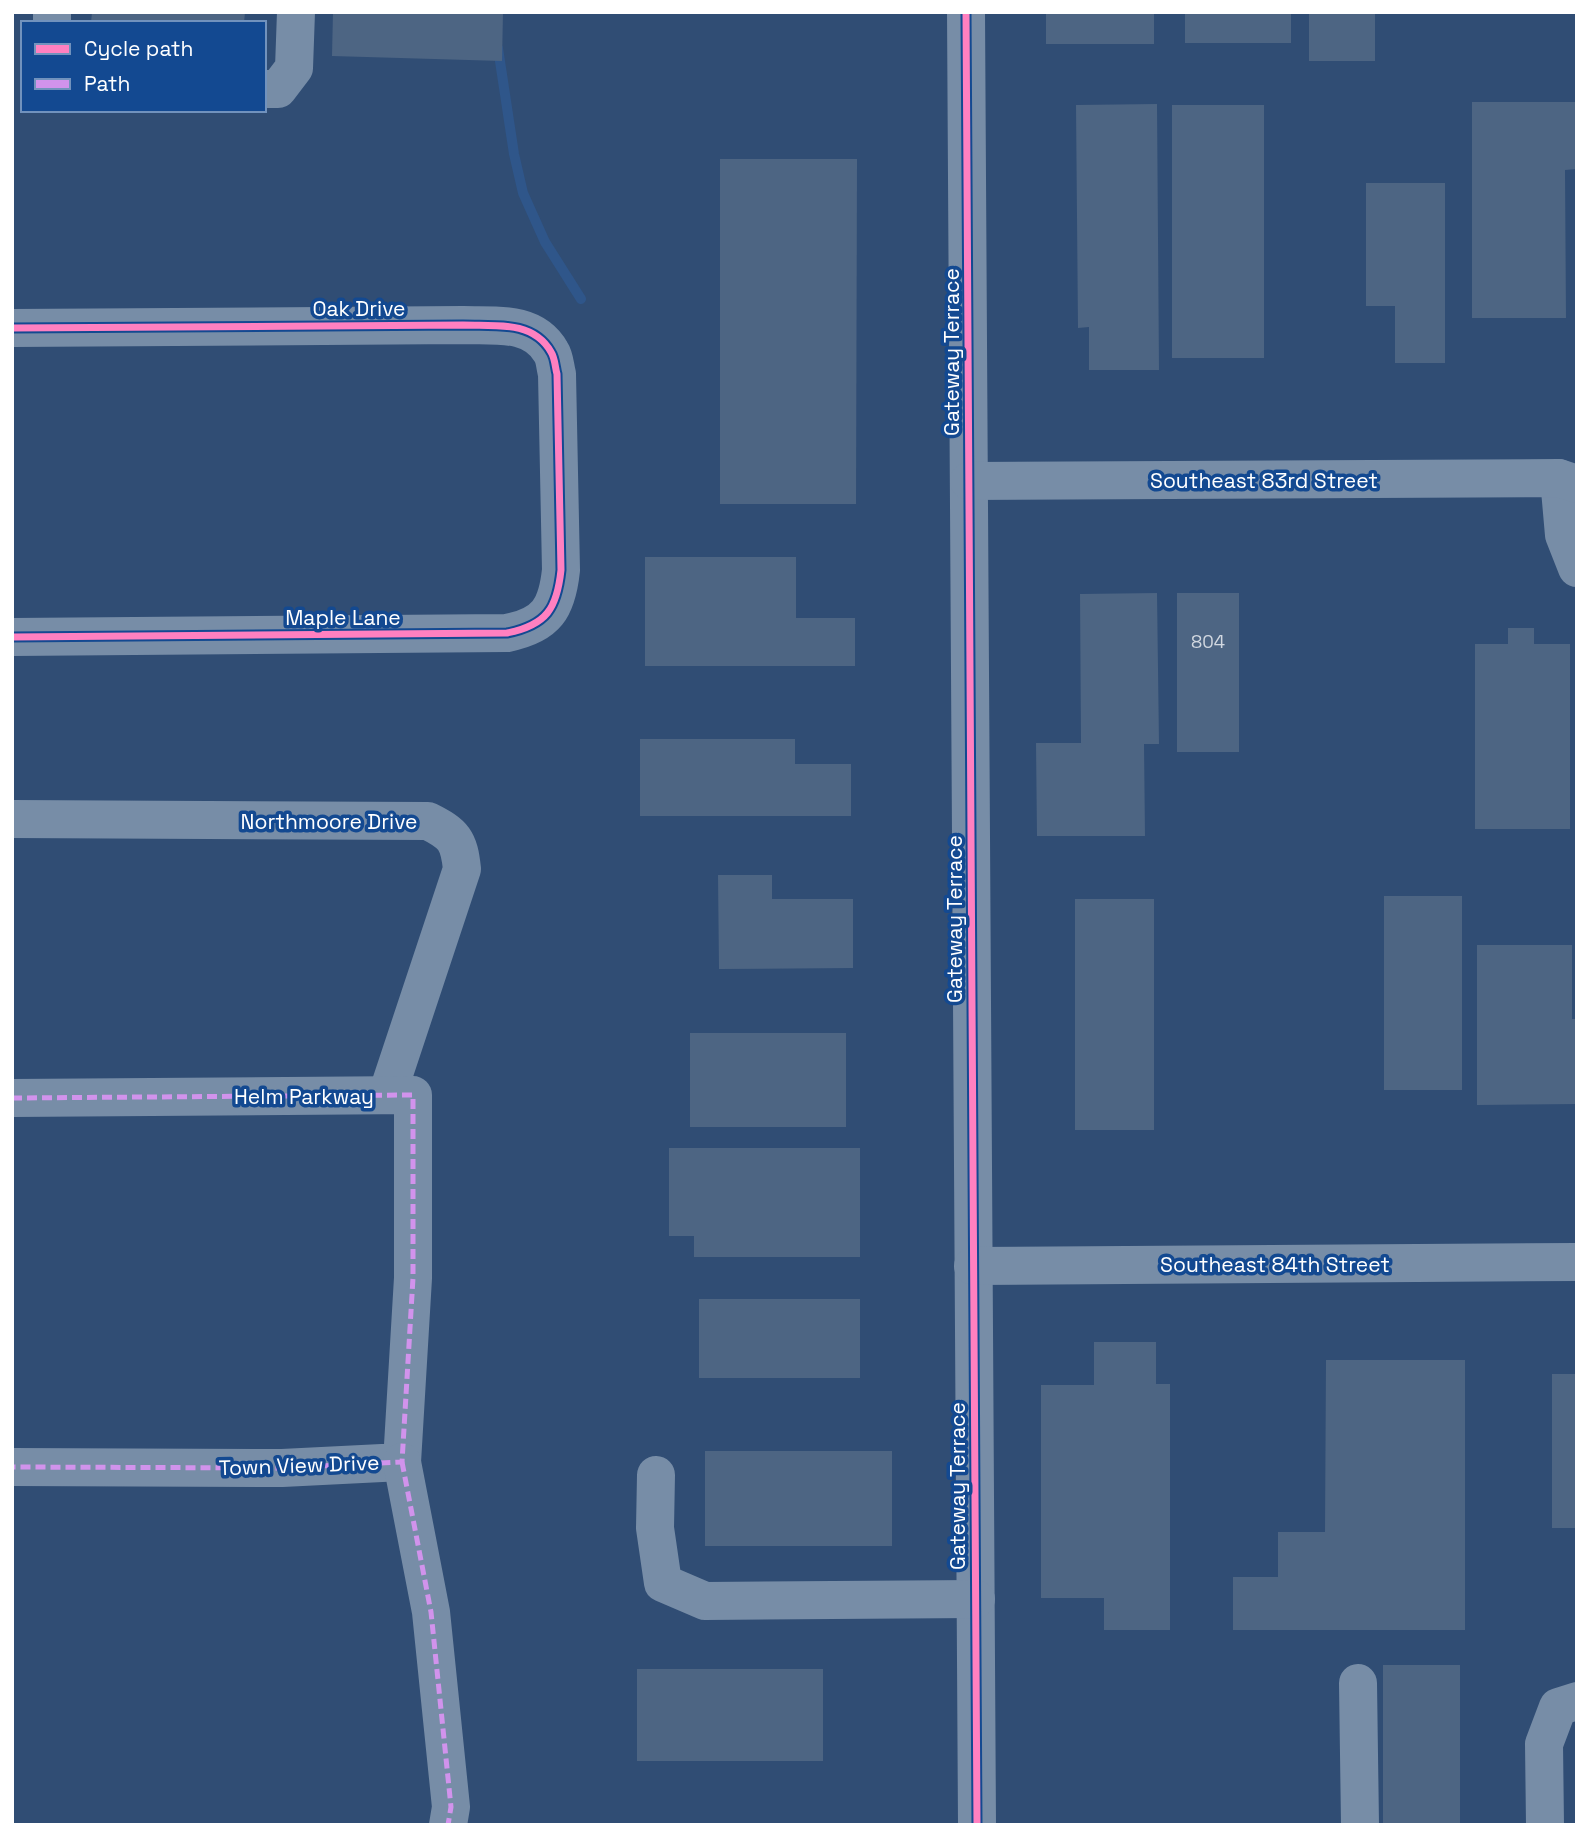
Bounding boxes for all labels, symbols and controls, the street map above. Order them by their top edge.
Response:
legend [21,21,266,112]
text: Cycle path [84,35,193,62]
text: Path [84,70,130,97]
street label: Gateway Terrace [938,268,965,436]
street label: Oak Drive [312,295,406,322]
street label: Southeast 83rd Street [1150,467,1378,494]
street label: Maple Lane [285,604,401,631]
house number: 804 [1191,630,1225,653]
street label: Northmoore Drive [240,808,418,835]
street label: Gateway Terrace [941,835,968,1003]
street label: Helm Parkway [234,1083,374,1110]
street label: Southeast 84th Street [1160,1251,1390,1278]
street label: Gateway Terrace [944,1402,971,1570]
street label: Town View Drive [218,1449,380,1481]

